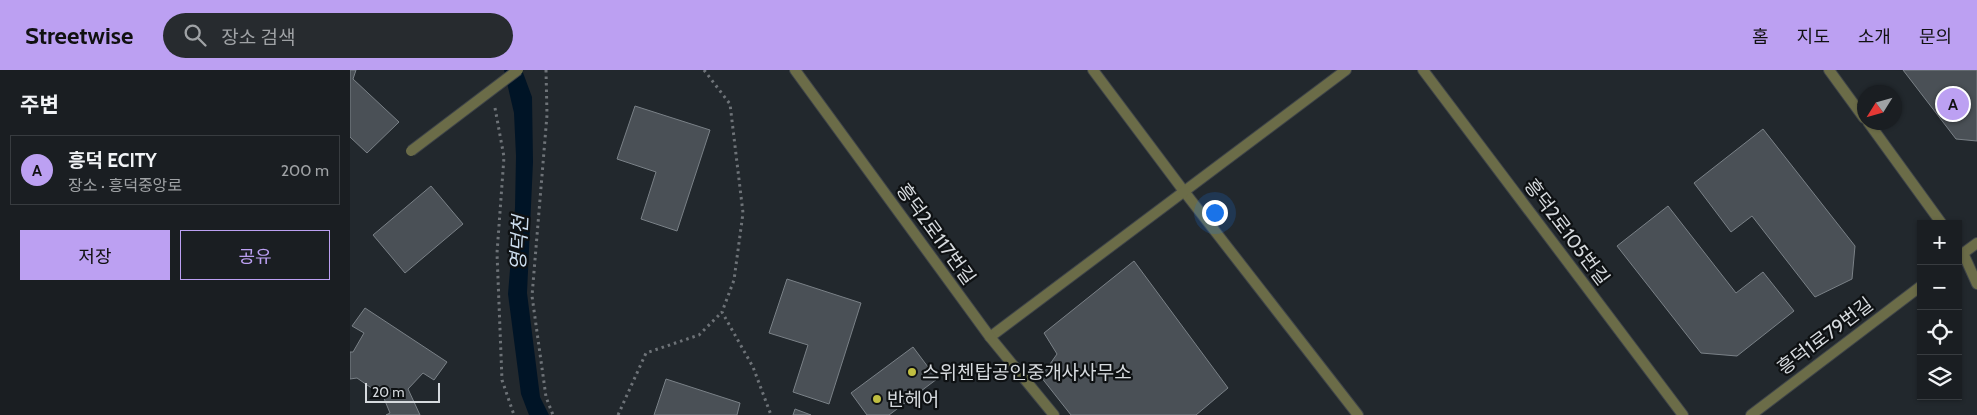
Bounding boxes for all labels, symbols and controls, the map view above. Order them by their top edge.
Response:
search box [163,13,513,58]
text: Streetwise [25,21,133,50]
icon: search [181,21,209,49]
text: 장소 검색 [221,26,295,49]
text: 홈 [1752,26,1769,48]
text: 지도 [1797,26,1830,48]
text: 소개 [1858,26,1891,48]
text: 문의 [1919,26,1952,48]
north arrow [1857,85,1902,130]
pin: A [1937,85,1969,123]
text: 주변 [20,92,59,117]
text: 흥덕 ECITY [68,149,157,172]
text: A [32,161,42,180]
text: 200 m [281,161,329,180]
street label: 흥덕2로105번길 [1520,174,1614,290]
text: 장소 · 흥덕중앙로 [68,176,182,195]
street label: 흥덕2로117번길 [892,179,980,289]
your location [1202,200,1228,226]
water label: 영덕천 [506,212,533,271]
map controls [1917,220,1962,400]
button: + [1917,220,1962,265]
button: 저장 [20,230,170,280]
button: 공유 [180,230,330,280]
button: − [1917,265,1962,310]
street label: 흥덕1로79번길 [1773,293,1877,379]
button: locate [1917,310,1962,355]
button: layers [1917,355,1962,400]
place label: 스위첸탑공인중개사사무소 [922,361,1132,384]
marker: 스위첸탑공인중개사사무소 [906,366,918,378]
scale bar [365,380,440,403]
text: 20 m [372,383,405,401]
place label: 반헤어 [887,388,939,411]
marker: 반헤어 [871,393,883,405]

